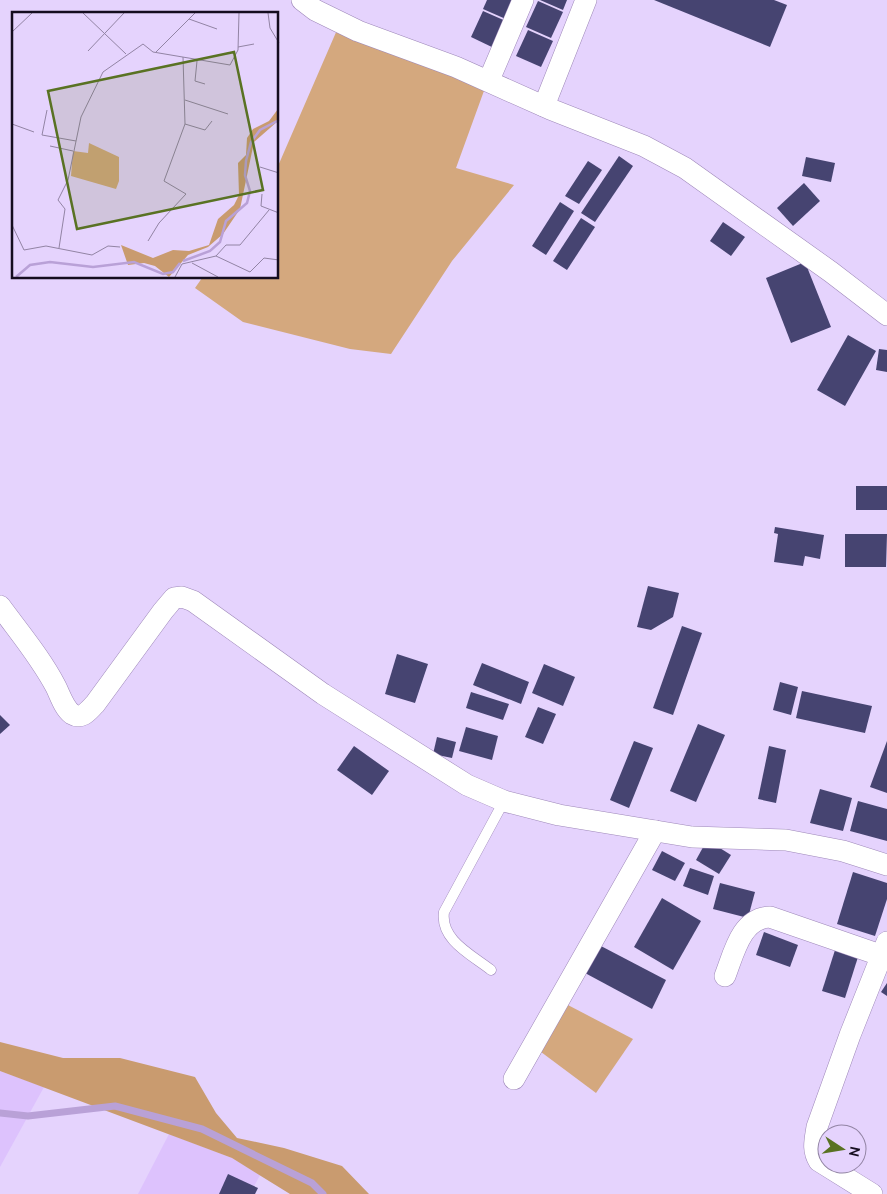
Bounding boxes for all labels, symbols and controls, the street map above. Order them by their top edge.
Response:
inset map [12,12,279,279]
north arrow [817,1124,867,1174]
text: N [845,1145,865,1158]

